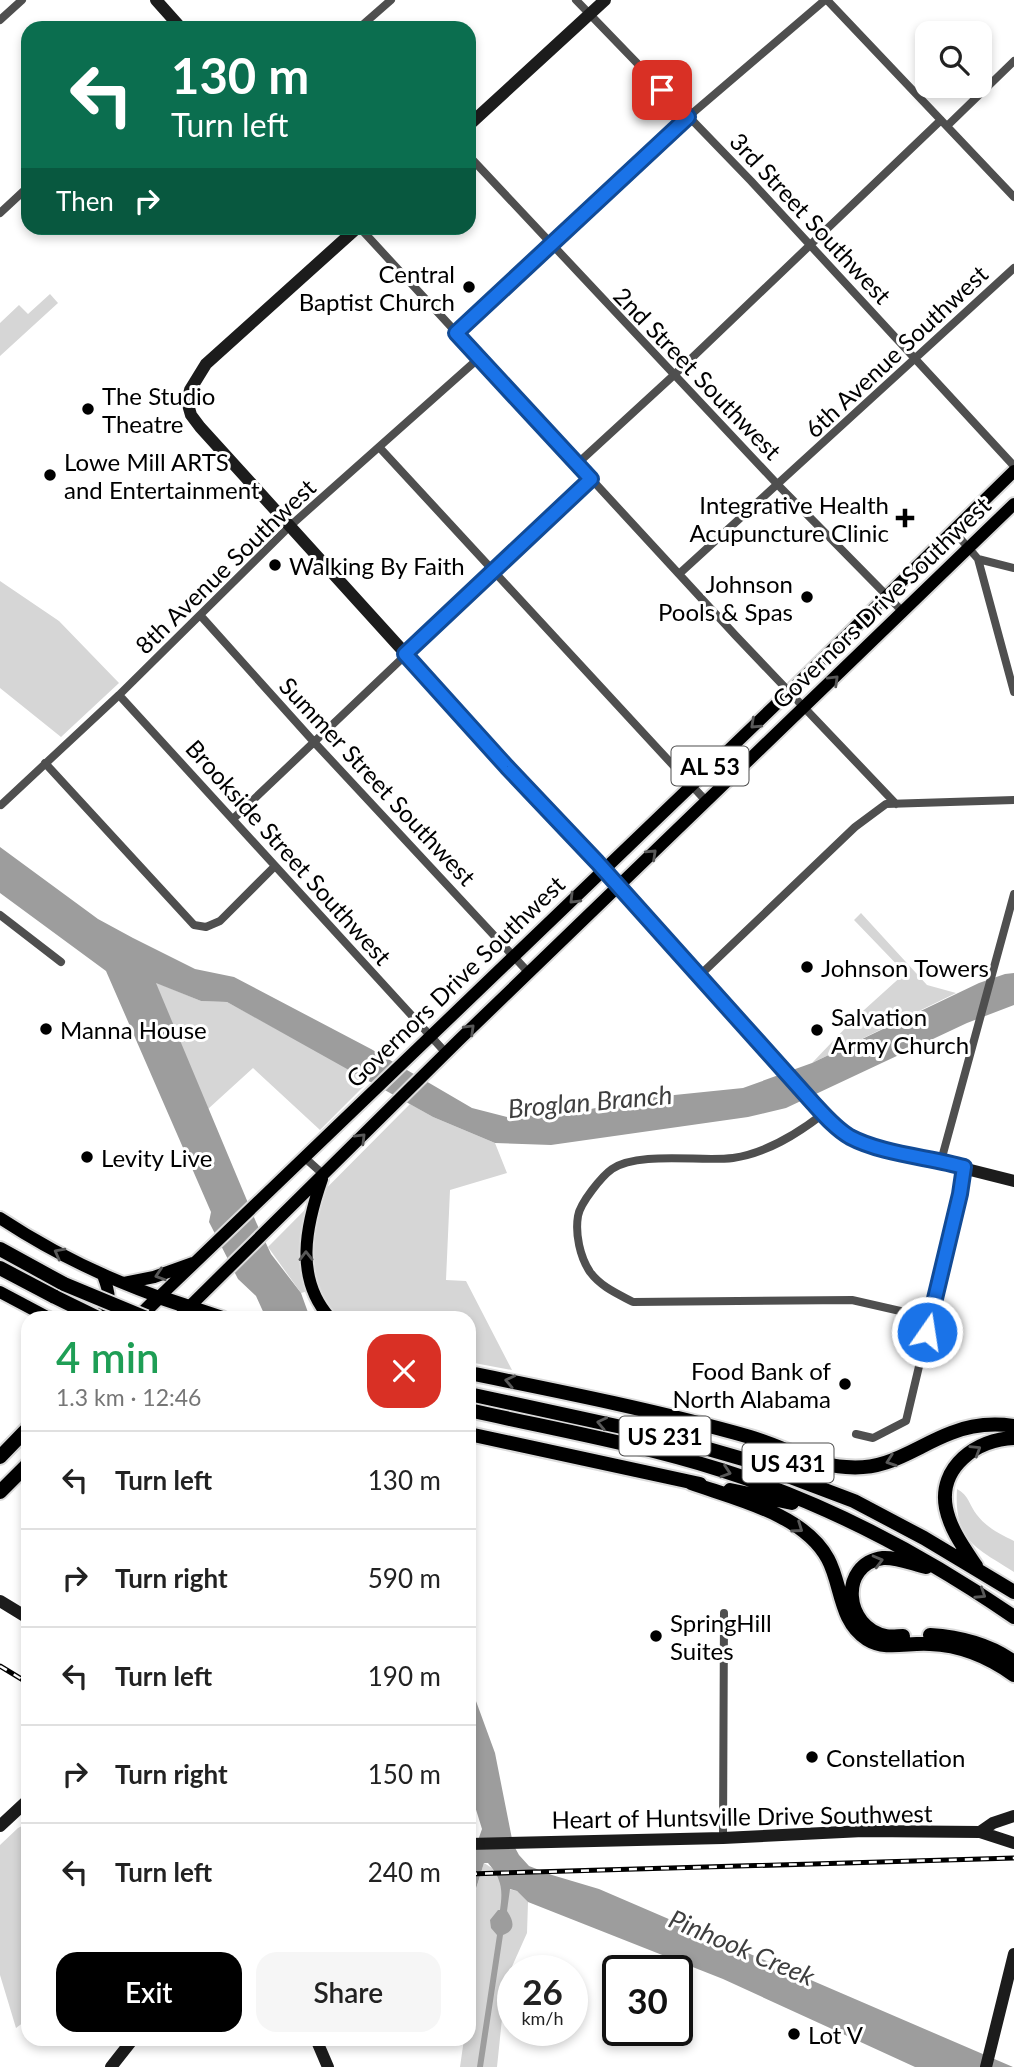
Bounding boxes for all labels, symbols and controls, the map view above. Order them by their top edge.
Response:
map controls [915,21,992,98]
button: search [915,21,992,98]
text: 130 m [171,46,309,104]
icon: left [56,49,147,140]
pin [632,60,692,120]
icon: arrive [643,71,681,109]
text: Turn left [171,105,288,144]
street label: 3rd Street Southwest [724,126,898,310]
icon: right [128,182,166,220]
text: Then [56,185,114,217]
place label: Central Baptist Church [299,259,455,316]
street label: 6th Avenue Southwest [799,259,994,443]
marker: Central Baptist Church [461,279,477,295]
street label: 2nd Street Southwest [608,281,788,466]
place label: The Studio Theatre [102,381,215,438]
marker: The Studio Theatre [80,401,96,417]
place label: Lowe Mill ARTS and Entertainment [64,447,260,504]
marker: Lowe Mill ARTS and Entertainment [42,467,58,483]
street label: 8th Avenue Southwest [129,472,321,659]
place label: Integrative Health Acupuncture Clinic [689,490,889,547]
street label: Governors Drive Southwest [766,490,996,714]
marker: Integrative Health Acupuncture Clinic [895,508,915,528]
place label: Walking By Faith [289,551,465,580]
marker: Walking By Faith [267,557,283,573]
place label: Johnson Pools & Spas [658,569,793,626]
marker: Johnson Pools & Spas [799,589,815,605]
street label: Summer Street Southwest [274,671,482,891]
one-way arrow [826,675,839,688]
one-way arrow [750,716,763,728]
street label: Brookside Street Southwest [180,733,398,971]
road number: AL 53 [672,746,748,786]
one-way arrow [644,850,657,862]
street label: Governors Drive Southwest [340,869,570,1093]
one-way arrow [569,890,582,903]
place label: Johnson Towers [821,953,989,982]
marker: Johnson Towers [799,959,815,975]
place label: Salvation Army Church [831,1002,969,1059]
place label: Manna House [60,1015,207,1044]
marker: Manna House [38,1021,54,1037]
marker: Salvation Army Church [809,1022,825,1038]
one-way arrow [462,1024,475,1037]
water label: Broglan Branch [506,1078,674,1124]
one-way arrow [352,1134,365,1147]
place label: Levity Live [101,1143,212,1172]
marker: Levity Live [79,1149,95,1165]
one-way arrow [53,1248,66,1261]
one-way arrow [298,1250,314,1260]
one-way arrow [154,1267,166,1281]
position arrow [890,1295,964,1369]
text: 4 min [56,1332,160,1382]
button: close [367,1334,441,1408]
place label: Food Bank of North Alabama [673,1356,832,1413]
one-way arrow [504,1374,516,1389]
marker: Food Bank of North Alabama [837,1376,853,1392]
text: 1.3 km · 12:46 [56,1383,201,1411]
road number: US 231 [620,1416,710,1456]
one-way arrow [596,1417,608,1432]
road number: US 431 [742,1444,834,1482]
one-way arrow [968,1445,981,1458]
one-way arrow [885,1453,897,1467]
icon: left [56,1461,94,1499]
one-way arrow [719,1463,731,1478]
text: Turn left [115,1464,212,1496]
text: 130 m [368,1464,441,1496]
one-way arrow [790,1520,803,1532]
one-way arrow [872,1555,884,1569]
icon: right [56,1559,94,1597]
text: Turn right [115,1562,228,1594]
text: 590 m [368,1562,441,1594]
one-way arrow [973,1586,986,1599]
place label: SpringHill Suites [670,1608,772,1665]
marker: SpringHill Suites [648,1628,664,1644]
icon: left [56,1657,94,1695]
text: Turn left [115,1660,212,1692]
text: 190 m [368,1660,441,1692]
place label: Constellation [826,1743,965,1772]
marker: Constellation [804,1749,820,1765]
icon: right [56,1755,94,1793]
text: Turn right [115,1758,228,1790]
text: 150 m [368,1758,441,1790]
street label: Heart of Huntsville Drive Southwest [551,1798,933,1834]
icon: left [56,1853,94,1891]
text: Turn left [115,1856,212,1888]
text: 240 m [368,1856,441,1888]
water label: Pinhook Creek [664,1902,820,1992]
button: Exit [56,1952,242,2032]
button: Share [256,1952,441,2032]
speed limit sign: 30 [602,1955,693,2046]
text: 26 [522,1970,563,2012]
text: km/h [521,2007,564,2029]
place label: Lot V [808,2020,864,2049]
marker: Lot V [786,2026,802,2042]

